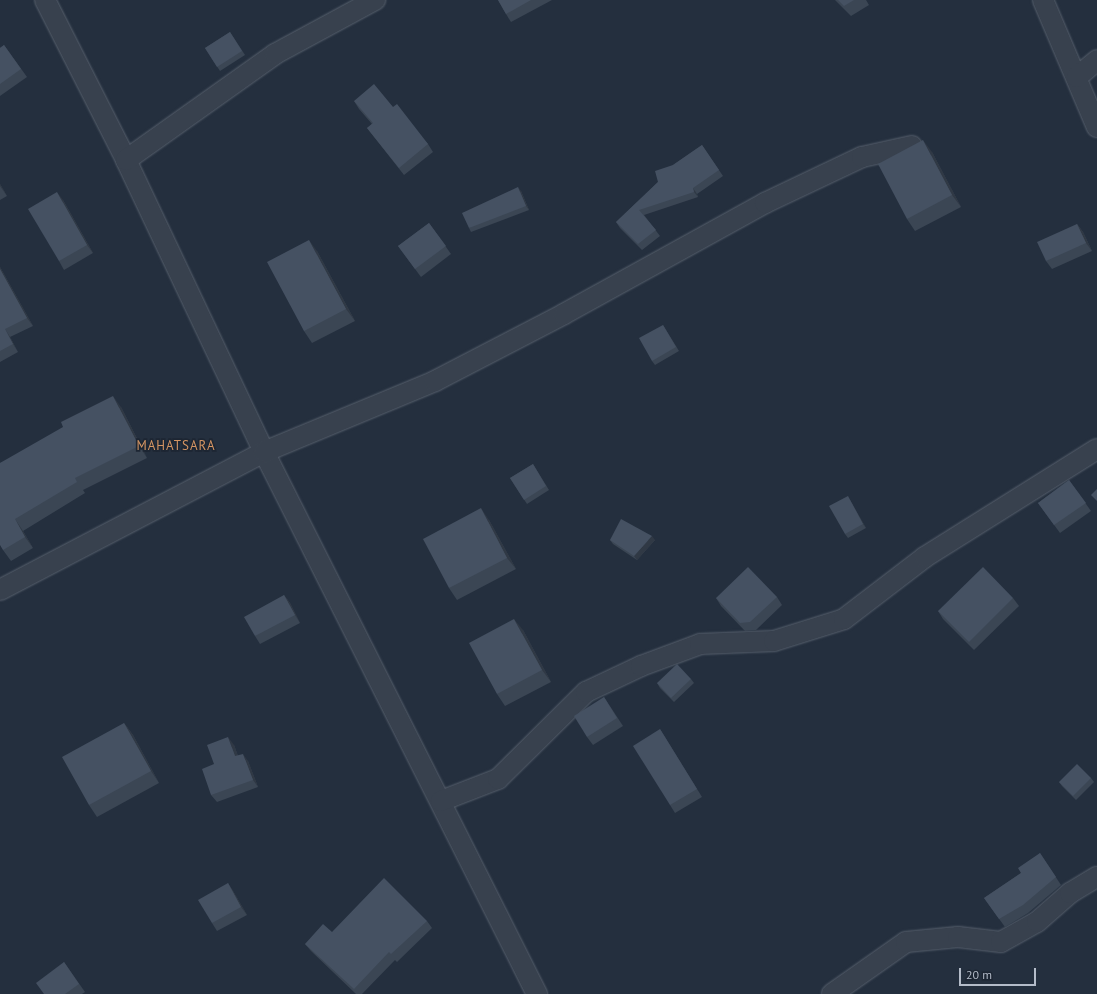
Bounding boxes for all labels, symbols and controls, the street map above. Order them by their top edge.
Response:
district label: MAHATSARA [136,438,216,454]
scale bar [961,960,1038,986]
text: 20 m [966,967,992,982]

